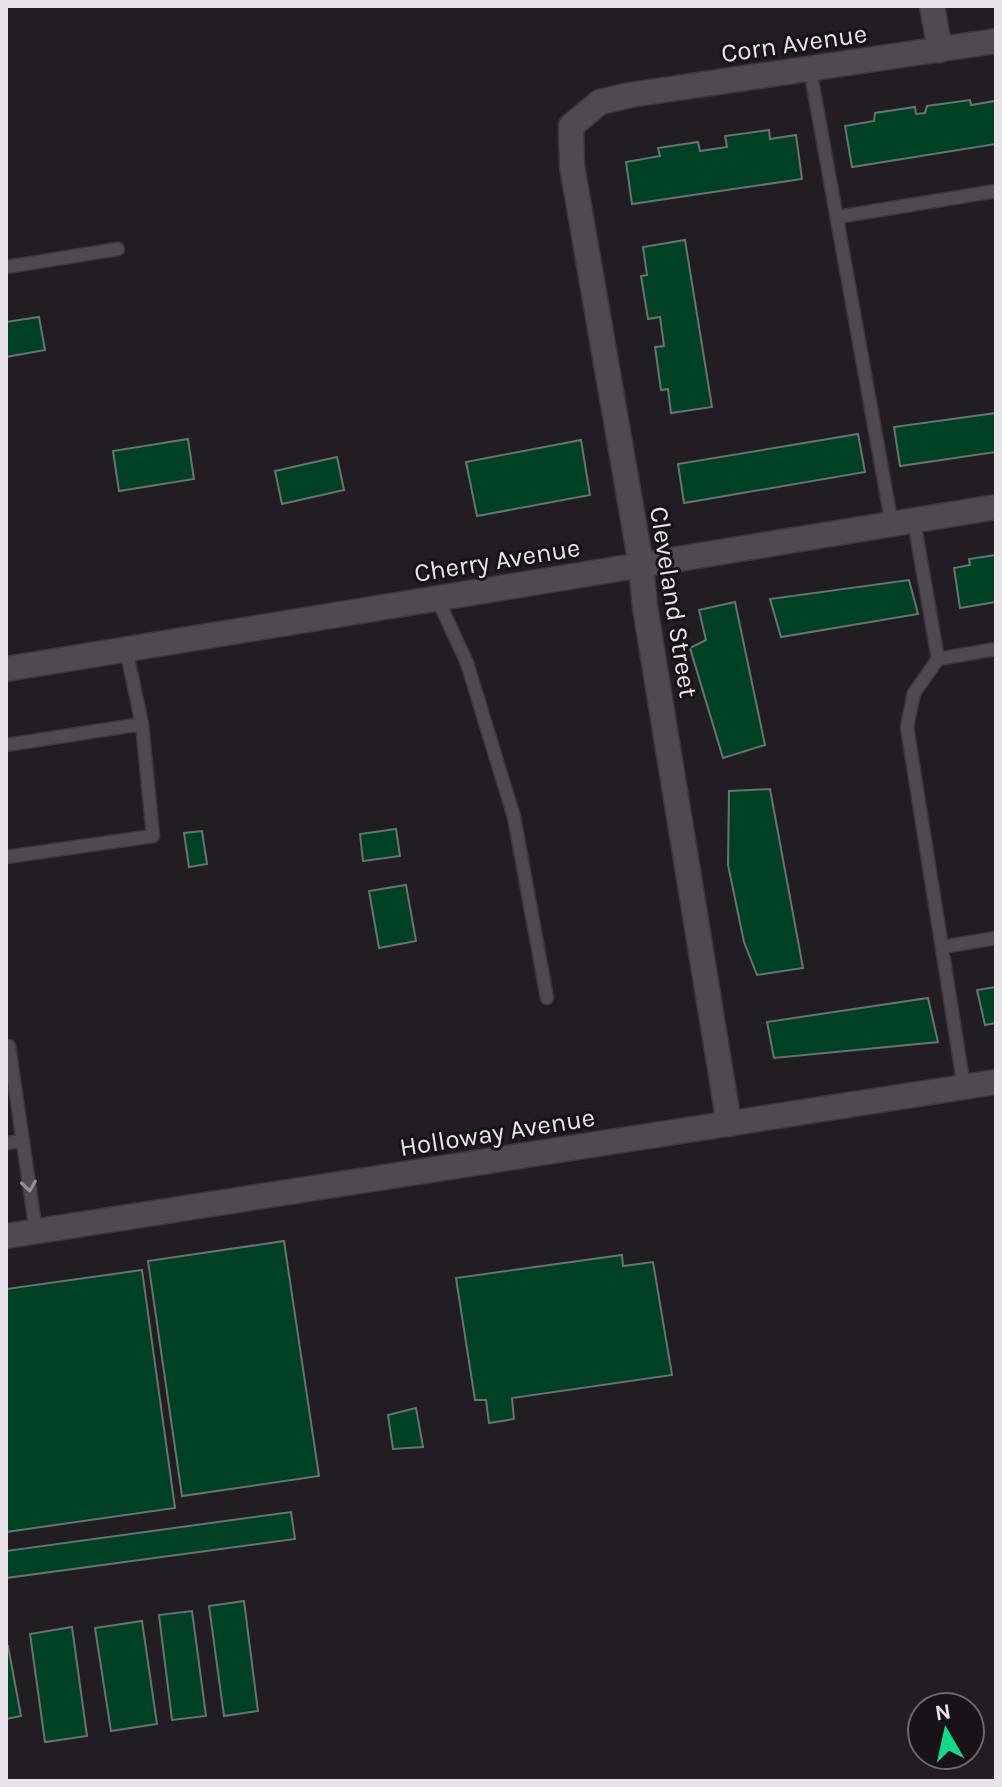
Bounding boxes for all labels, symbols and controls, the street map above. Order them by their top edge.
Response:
street label: Corn Avenue [719,18,869,69]
street label: Cleveland Street [643,504,704,700]
street label: Cherry Avenue [412,532,582,589]
street label: Holloway Avenue [397,1102,597,1163]
one-way arrow [20,1180,37,1193]
north arrow [906,1691,986,1771]
text: N [933,1698,953,1726]

